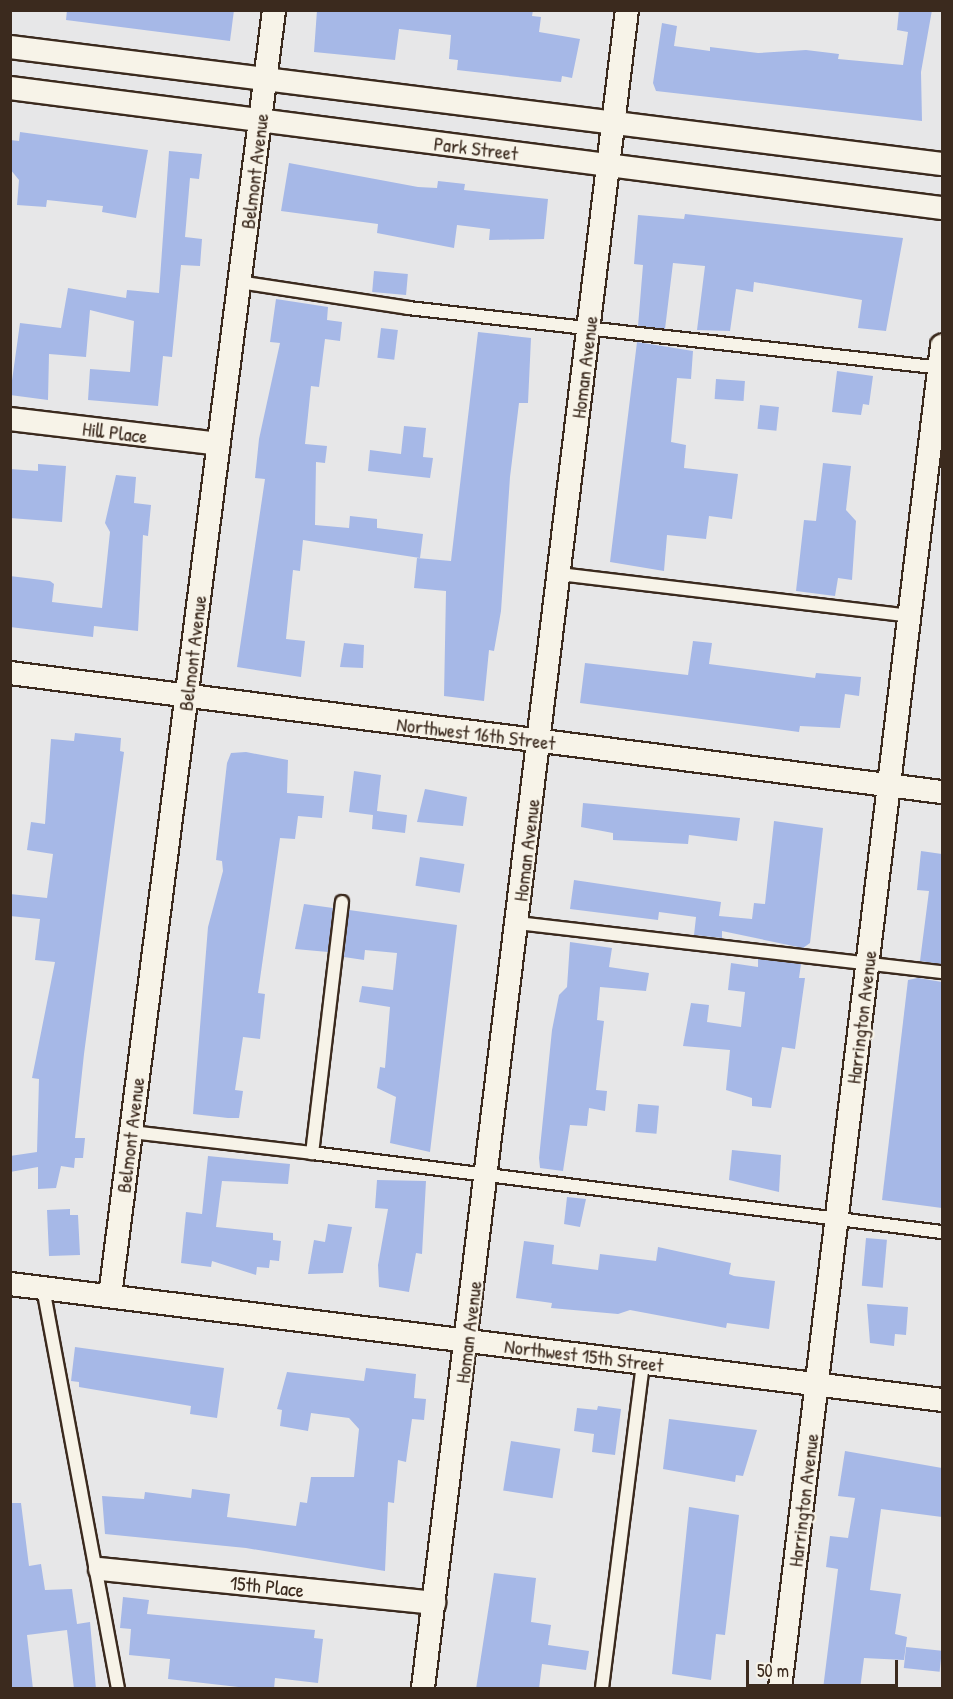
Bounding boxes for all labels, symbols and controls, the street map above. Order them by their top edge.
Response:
street label: Belmont Avenue [235,112,273,230]
street label: Park Street [433,131,519,165]
street label: Homan Avenue [566,314,602,420]
street label: Hill Place [81,416,149,448]
street label: Belmont Avenue [173,594,211,712]
street label: Northwest 16th Street [395,711,557,755]
street label: Homan Avenue [508,797,544,903]
street label: Harrington Avenue [841,949,881,1085]
street label: Belmont Avenue [111,1076,149,1194]
street label: Homan Avenue [450,1279,486,1385]
street label: Northwest 15th Street [503,1333,665,1377]
street label: Harrington Avenue [783,1432,823,1568]
street label: 15th Place [229,1570,305,1602]
scale bar [749,1648,900,1686]
text: 50 m [757,1658,789,1683]

